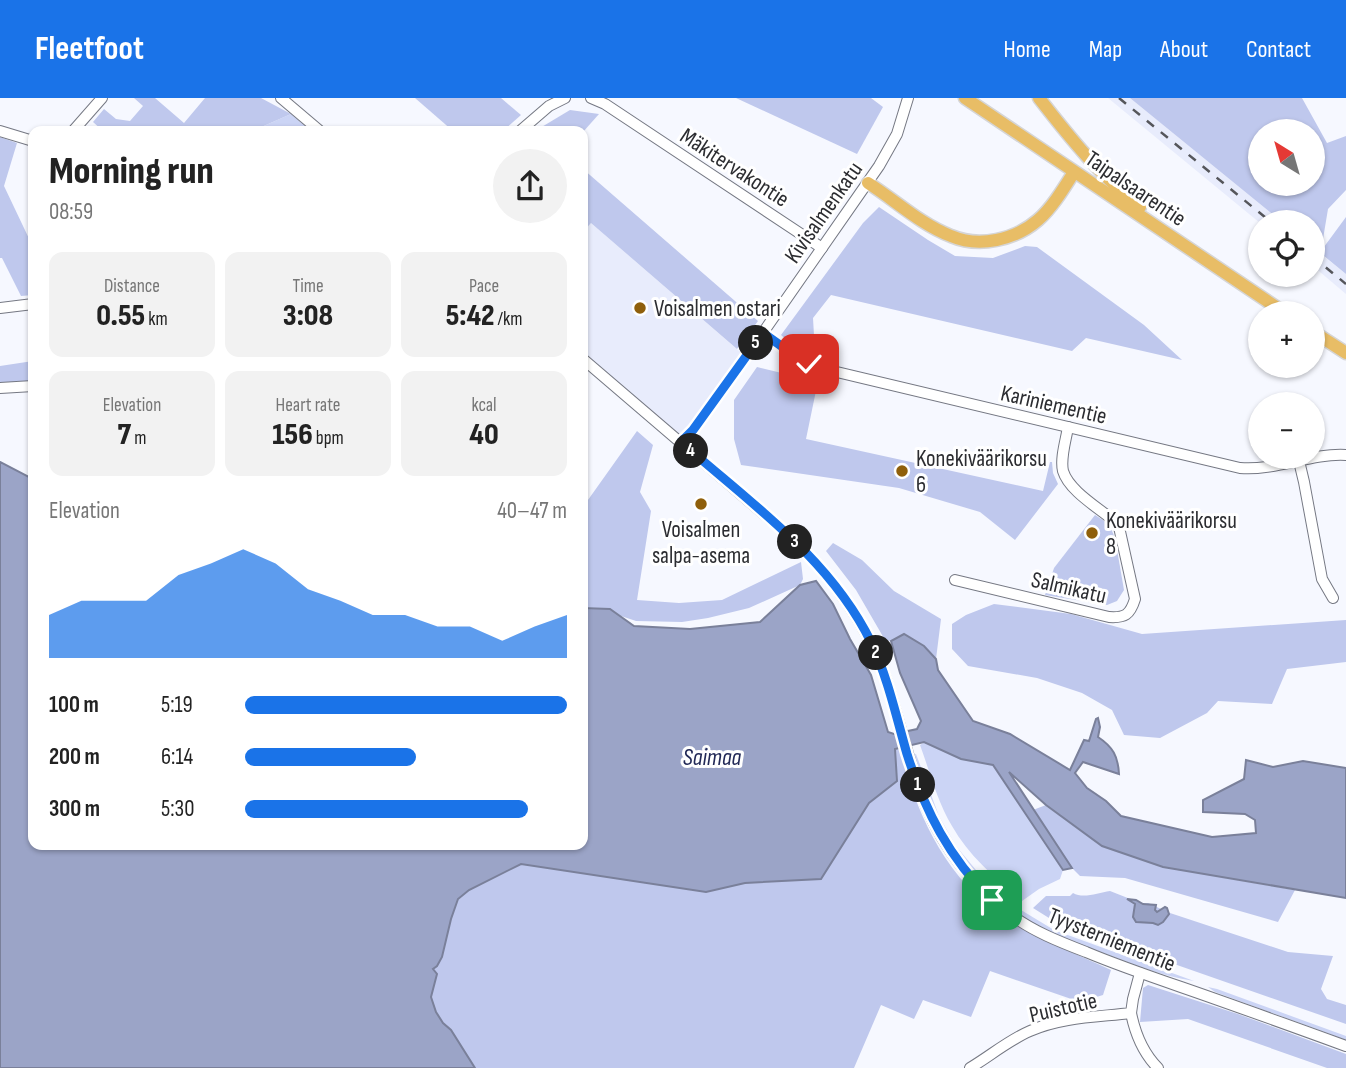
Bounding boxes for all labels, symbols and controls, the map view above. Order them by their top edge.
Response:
text: Fleetfoot [35,29,144,69]
text: Home [1003,35,1051,64]
text: Map [1089,35,1122,64]
text: About [1160,35,1208,64]
text: Contact [1246,35,1311,64]
north arrow [1248,119,1325,196]
map controls [1248,119,1325,469]
street label: Mäkitervakontie [675,122,794,213]
street label: Taipalsaarentie [1080,145,1191,233]
text: Morning run [49,149,214,194]
button: share [493,149,567,223]
street label: Kivisalmenkatu [779,156,869,269]
text: 08:59 [49,198,93,226]
button: locate [1248,210,1325,287]
text: Distance [104,275,160,298]
text: Time [292,275,324,298]
text: Pace [469,275,499,298]
place label: Voisalmen ostari [654,295,781,323]
text: 0.55 [96,298,145,334]
text: 3:08 [283,298,333,334]
text: 5:42 [446,298,495,334]
marker: Voisalmen ostari [632,300,648,316]
button: + [1248,301,1325,378]
text: km [145,308,168,331]
text: /km [495,308,522,331]
pin: 5 [738,326,774,360]
text: 5 [751,331,760,354]
pin [779,334,839,394]
icon: check [790,345,828,383]
street label: Kariniementie [998,379,1110,431]
button: − [1248,392,1325,469]
text: Elevation [103,394,161,417]
text: Heart rate [276,394,340,417]
text: kcal [471,394,497,417]
text: 7 [118,417,131,453]
text: 156 [272,417,313,453]
text: 40 [469,417,499,453]
text: m [131,427,146,450]
text: bpm [313,427,344,450]
pin: 4 [674,434,708,468]
text: 4 [686,439,695,462]
place label: Konekiväärikorsu 6 [916,445,1047,499]
marker: Konekiväärikorsu 6 [894,463,910,479]
marker: Voisalmen salpa-asema [693,496,709,512]
text: Elevation [49,497,120,525]
text: 40–47 m [497,497,567,525]
place label: Konekiväärikorsu 8 [1106,507,1237,561]
place label: Voisalmen salpa-asema [652,516,750,570]
pin: 3 [778,524,812,560]
marker: Konekiväärikorsu 8 [1084,525,1100,541]
text: 3 [790,530,799,553]
street label: Salmikatu [1028,566,1109,610]
pin: 2 [858,636,894,670]
text: 2 [871,641,880,664]
text: 100 m [49,691,99,719]
text: 5:19 [161,691,193,719]
text: 200 m [49,743,100,771]
text: 6:14 [161,743,193,771]
water label: Saimaa [683,743,742,772]
pin: 1 [900,768,936,802]
text: 1 [914,773,921,796]
text: 300 m [49,795,100,823]
text: 5:30 [161,795,194,823]
pin [962,870,1022,930]
icon: arrive [973,881,1011,919]
street label: Tyysterniementie [1044,902,1179,978]
street label: Puistotie [1027,987,1100,1029]

